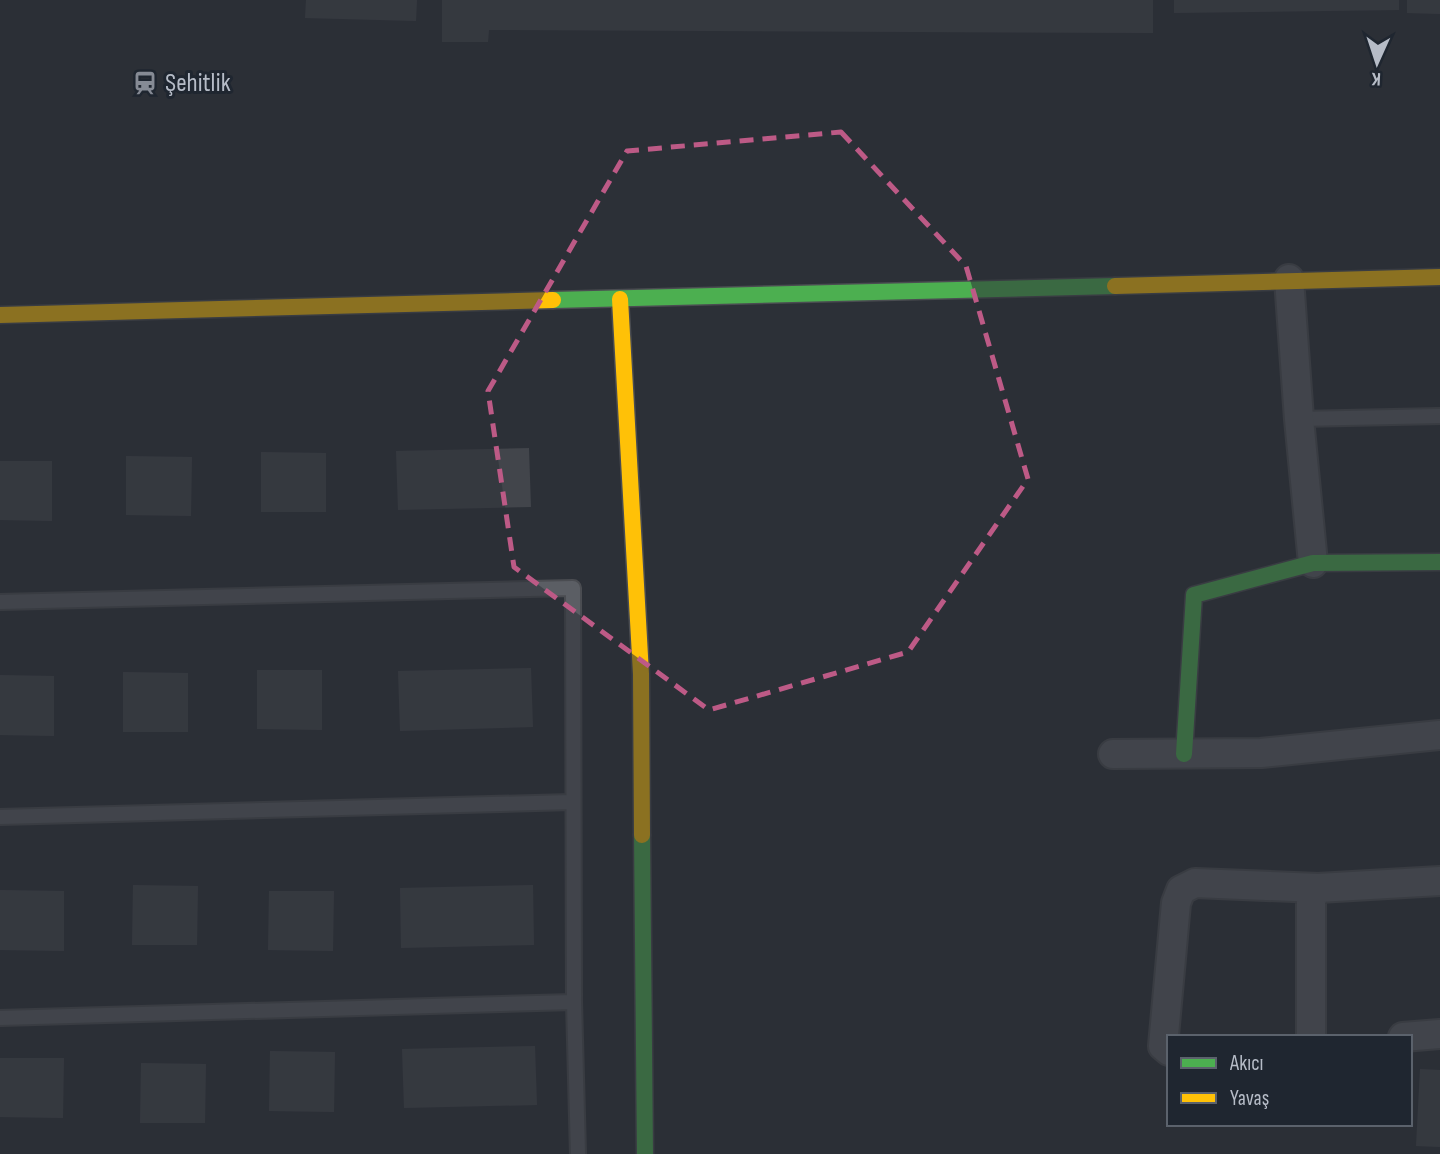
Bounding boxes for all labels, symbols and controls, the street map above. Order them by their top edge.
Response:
north arrow [1342,28,1412,98]
text: K [1370,67,1381,90]
place label: Şehitlik [165,68,231,99]
station icon: Şehitlik [131,69,159,97]
legend [1167,1035,1412,1126]
text: Akıcı [1229,1051,1263,1076]
text: Yavaş [1230,1086,1269,1111]

